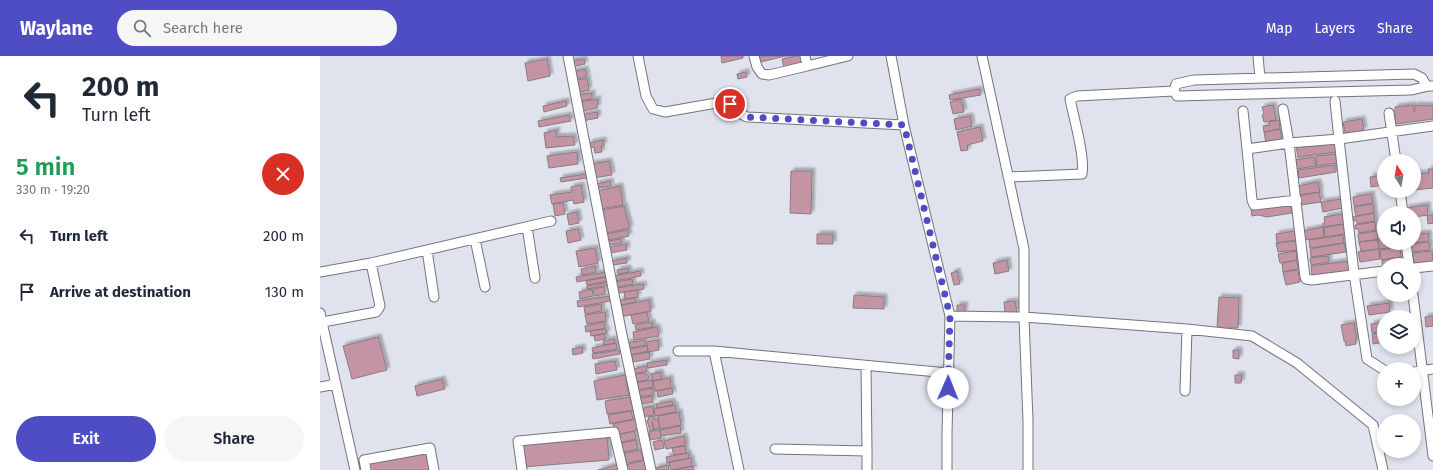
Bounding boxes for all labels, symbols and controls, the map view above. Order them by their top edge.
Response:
search box [117,10,397,46]
text: Waylane [20,17,93,40]
icon: search [131,17,153,39]
text: Search here [163,19,243,37]
text: Map [1266,20,1292,37]
text: Layers [1314,20,1355,37]
text: Share [1377,20,1413,37]
text: 200 m [82,70,160,103]
icon: left [16,72,68,124]
pin [713,87,747,121]
icon: arrive [719,93,741,115]
text: Turn left [82,104,151,126]
text: 5 min [16,153,76,181]
button: close [262,153,304,195]
north arrow [1377,154,1421,198]
map controls [1377,154,1421,458]
text: 330 m · 19:20 [16,182,90,197]
button: sound [1377,206,1421,250]
icon: left [16,225,38,247]
text: Turn left [50,227,108,245]
text: 200 m [263,227,304,245]
button: search [1377,258,1421,302]
icon: arrive [16,281,38,303]
text: Arrive at destination [50,283,191,301]
text: 130 m [265,283,304,301]
button: layers [1377,310,1421,354]
button: + [1377,362,1421,406]
position arrow [927,367,969,409]
button: − [1377,414,1421,458]
button: Exit [16,416,156,462]
button: Share [164,416,304,462]

